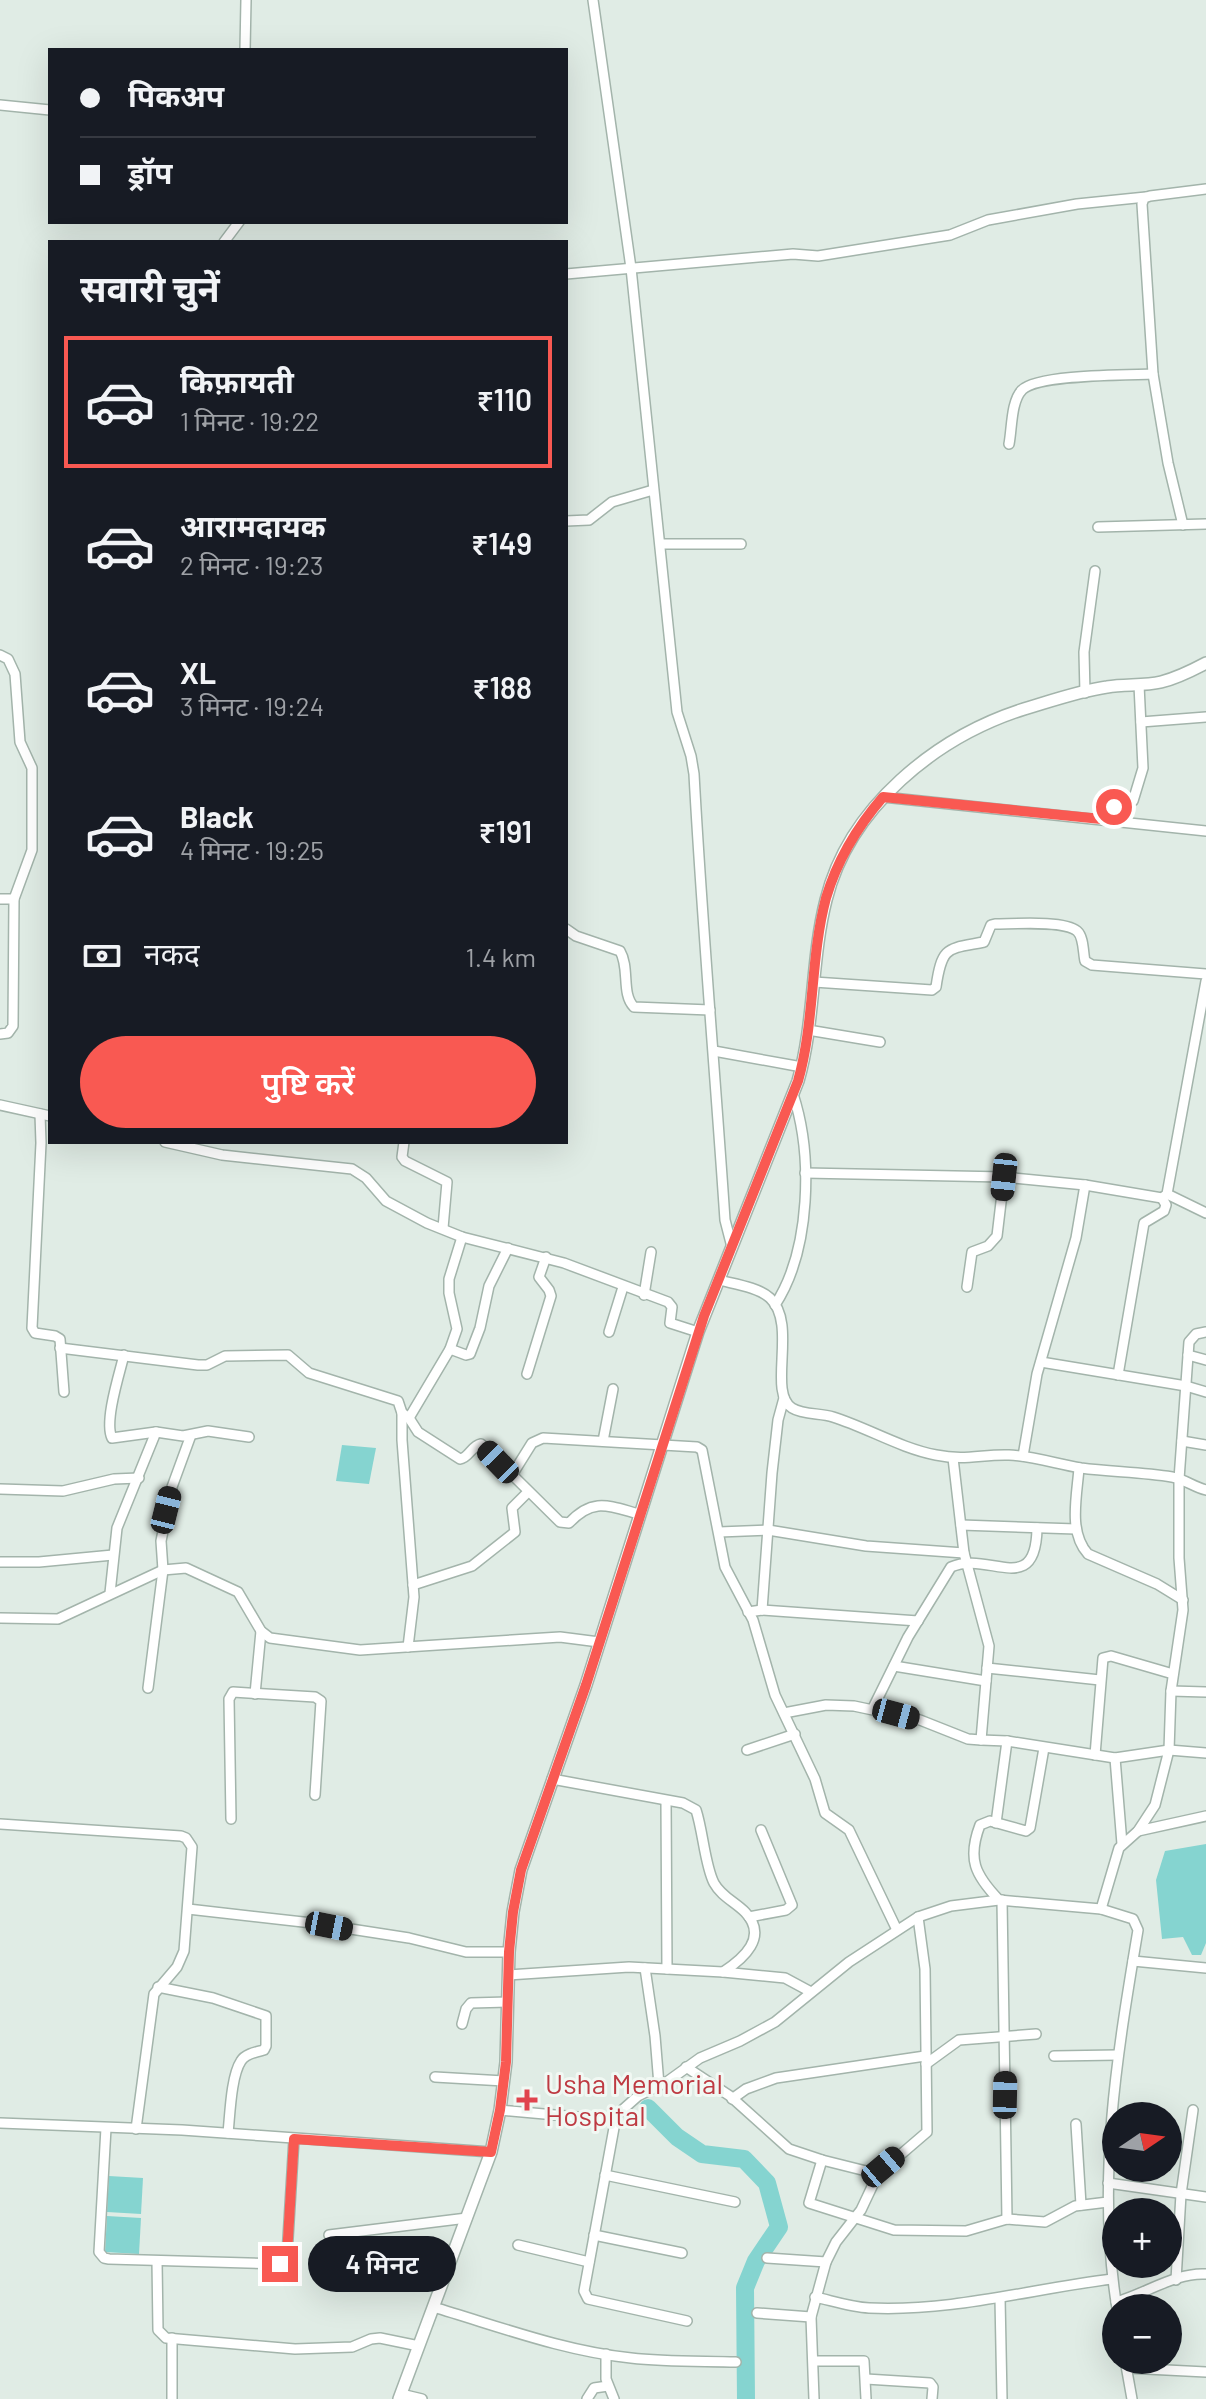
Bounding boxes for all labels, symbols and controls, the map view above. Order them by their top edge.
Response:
text: पिकअप [128,77,224,113]
text: ड्रॉप [128,154,172,190]
text: सवारी चुनें [80,266,220,309]
text: किफ़ायती [180,363,294,399]
icon: car [84,366,156,438]
text: ₹110 [477,381,532,417]
text: 1 मिनट · 19:22 [180,405,319,436]
text: आरामदायक [180,507,326,543]
icon: car [84,510,156,582]
text: ₹149 [471,525,532,561]
text: 2 मिनट · 19:23 [180,549,323,580]
icon: car [84,654,156,726]
text: XL [180,654,216,690]
text: ₹188 [473,669,532,705]
text: 3 मिनट · 19:24 [180,690,324,721]
route start [1096,789,1132,825]
icon: car [84,798,156,870]
text: Black [180,798,254,834]
text: ₹191 [479,813,532,849]
text: 4 मिनट · 19:25 [180,834,324,865]
icon: cash [80,934,124,978]
text: नकद [144,935,200,971]
text: 1.4 km [466,941,536,972]
button: पुष्टि करें [80,1036,536,1128]
car [990,1152,1018,1202]
car [473,1436,523,1488]
car [149,1484,183,1536]
car [870,1696,922,1732]
car [303,1910,355,1942]
place label: Usha Memorial Hospital [545,2066,723,2132]
car [993,2071,1017,2119]
marker: Usha Memorial Hospital [516,2089,538,2111]
north arrow [1102,2102,1182,2182]
map controls [1102,2102,1182,2374]
car [857,2142,909,2192]
button: + [1102,2198,1182,2278]
callout: 4 मिनट [308,2236,456,2292]
route end [262,2246,298,2282]
text: 4 मिनट [345,2248,419,2279]
button: − [1102,2294,1182,2374]

